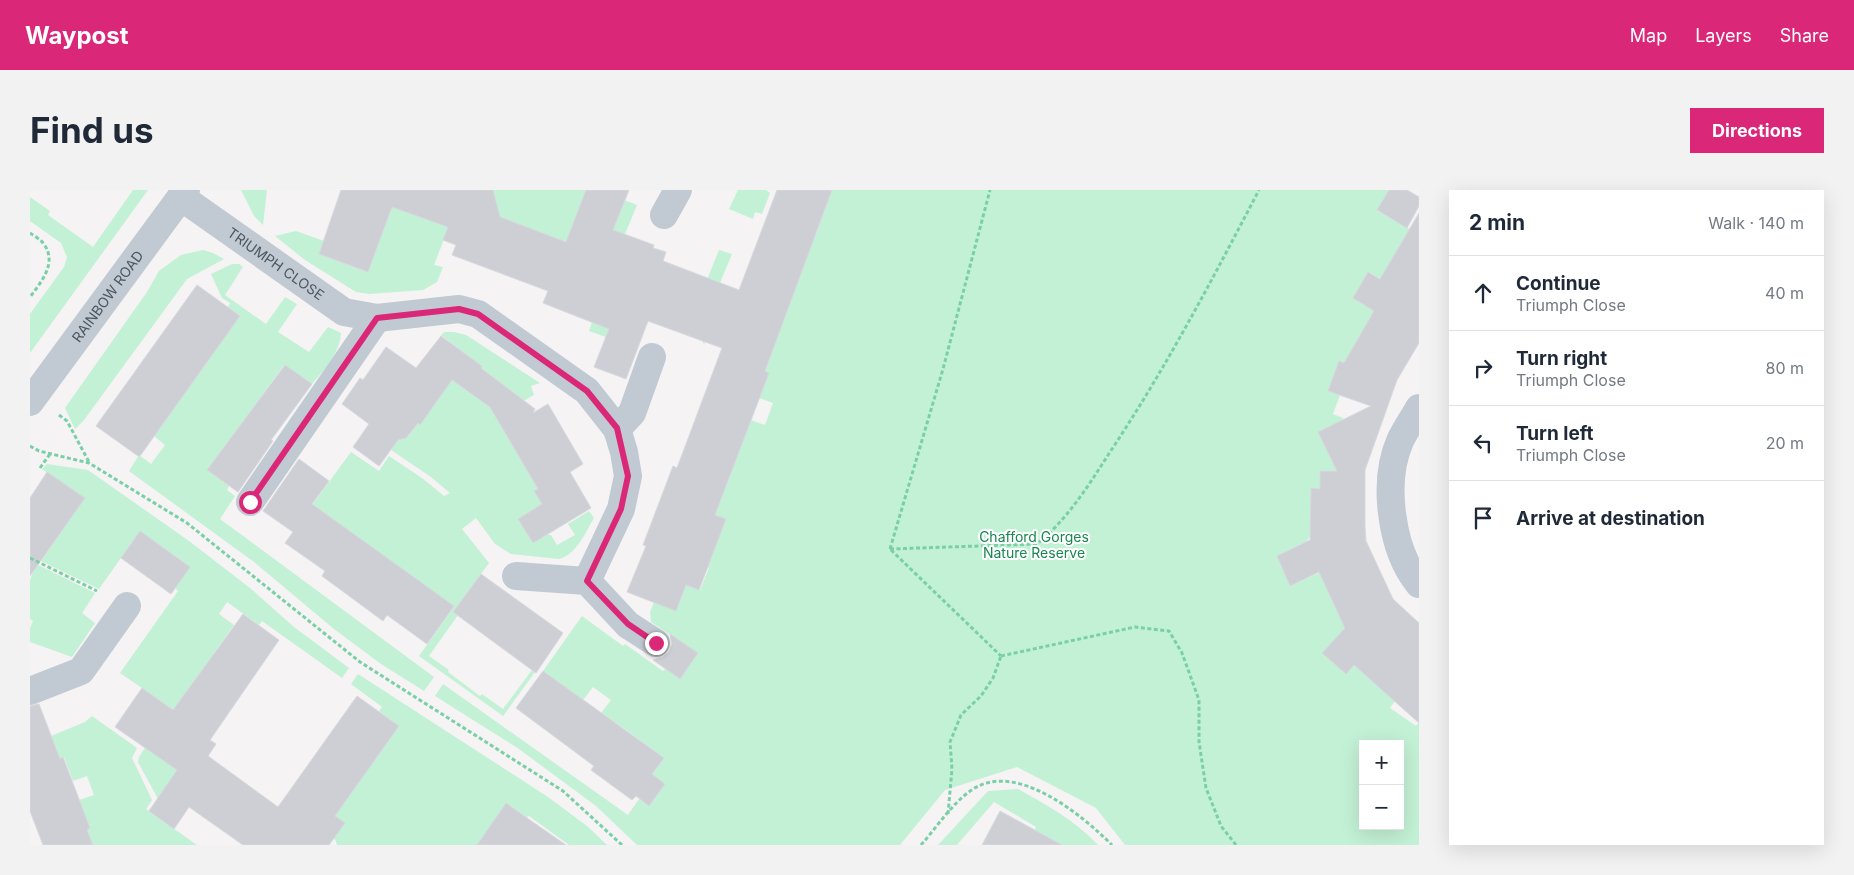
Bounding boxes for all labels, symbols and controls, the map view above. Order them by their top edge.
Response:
text: Waypost [25,21,129,50]
text: Map [1630,25,1667,46]
text: Layers [1695,25,1752,46]
text: Share [1780,25,1829,46]
button: Directions [1690,108,1824,153]
text: Find us [30,109,154,151]
text: 2 min [1469,210,1525,235]
text: Walk · 140 m [1708,213,1804,233]
street label: TRIUMPH CLOSE [225,224,328,303]
street label: RAINBOW ROAD [68,247,147,345]
text: Continue [1516,272,1601,295]
icon: ahead [1469,279,1497,307]
text: 40 m [1765,283,1804,303]
text: Triumph Close [1516,295,1626,315]
text: Turn right [1516,347,1607,370]
icon: right [1469,354,1497,382]
text: 80 m [1765,358,1804,378]
text: Triumph Close [1516,370,1626,390]
text: Turn left [1516,422,1594,445]
icon: left [1469,429,1497,457]
text: 20 m [1766,433,1804,453]
text: Triumph Close [1516,445,1626,465]
route start [239,491,262,514]
icon: arrive [1469,504,1497,532]
text: Arrive at destination [1516,507,1705,530]
park label: Chafford Gorges Nature Reserve [979,528,1089,561]
route end [645,632,668,655]
map controls [1359,740,1404,830]
button: + [1359,740,1404,785]
button: − [1359,785,1404,830]

